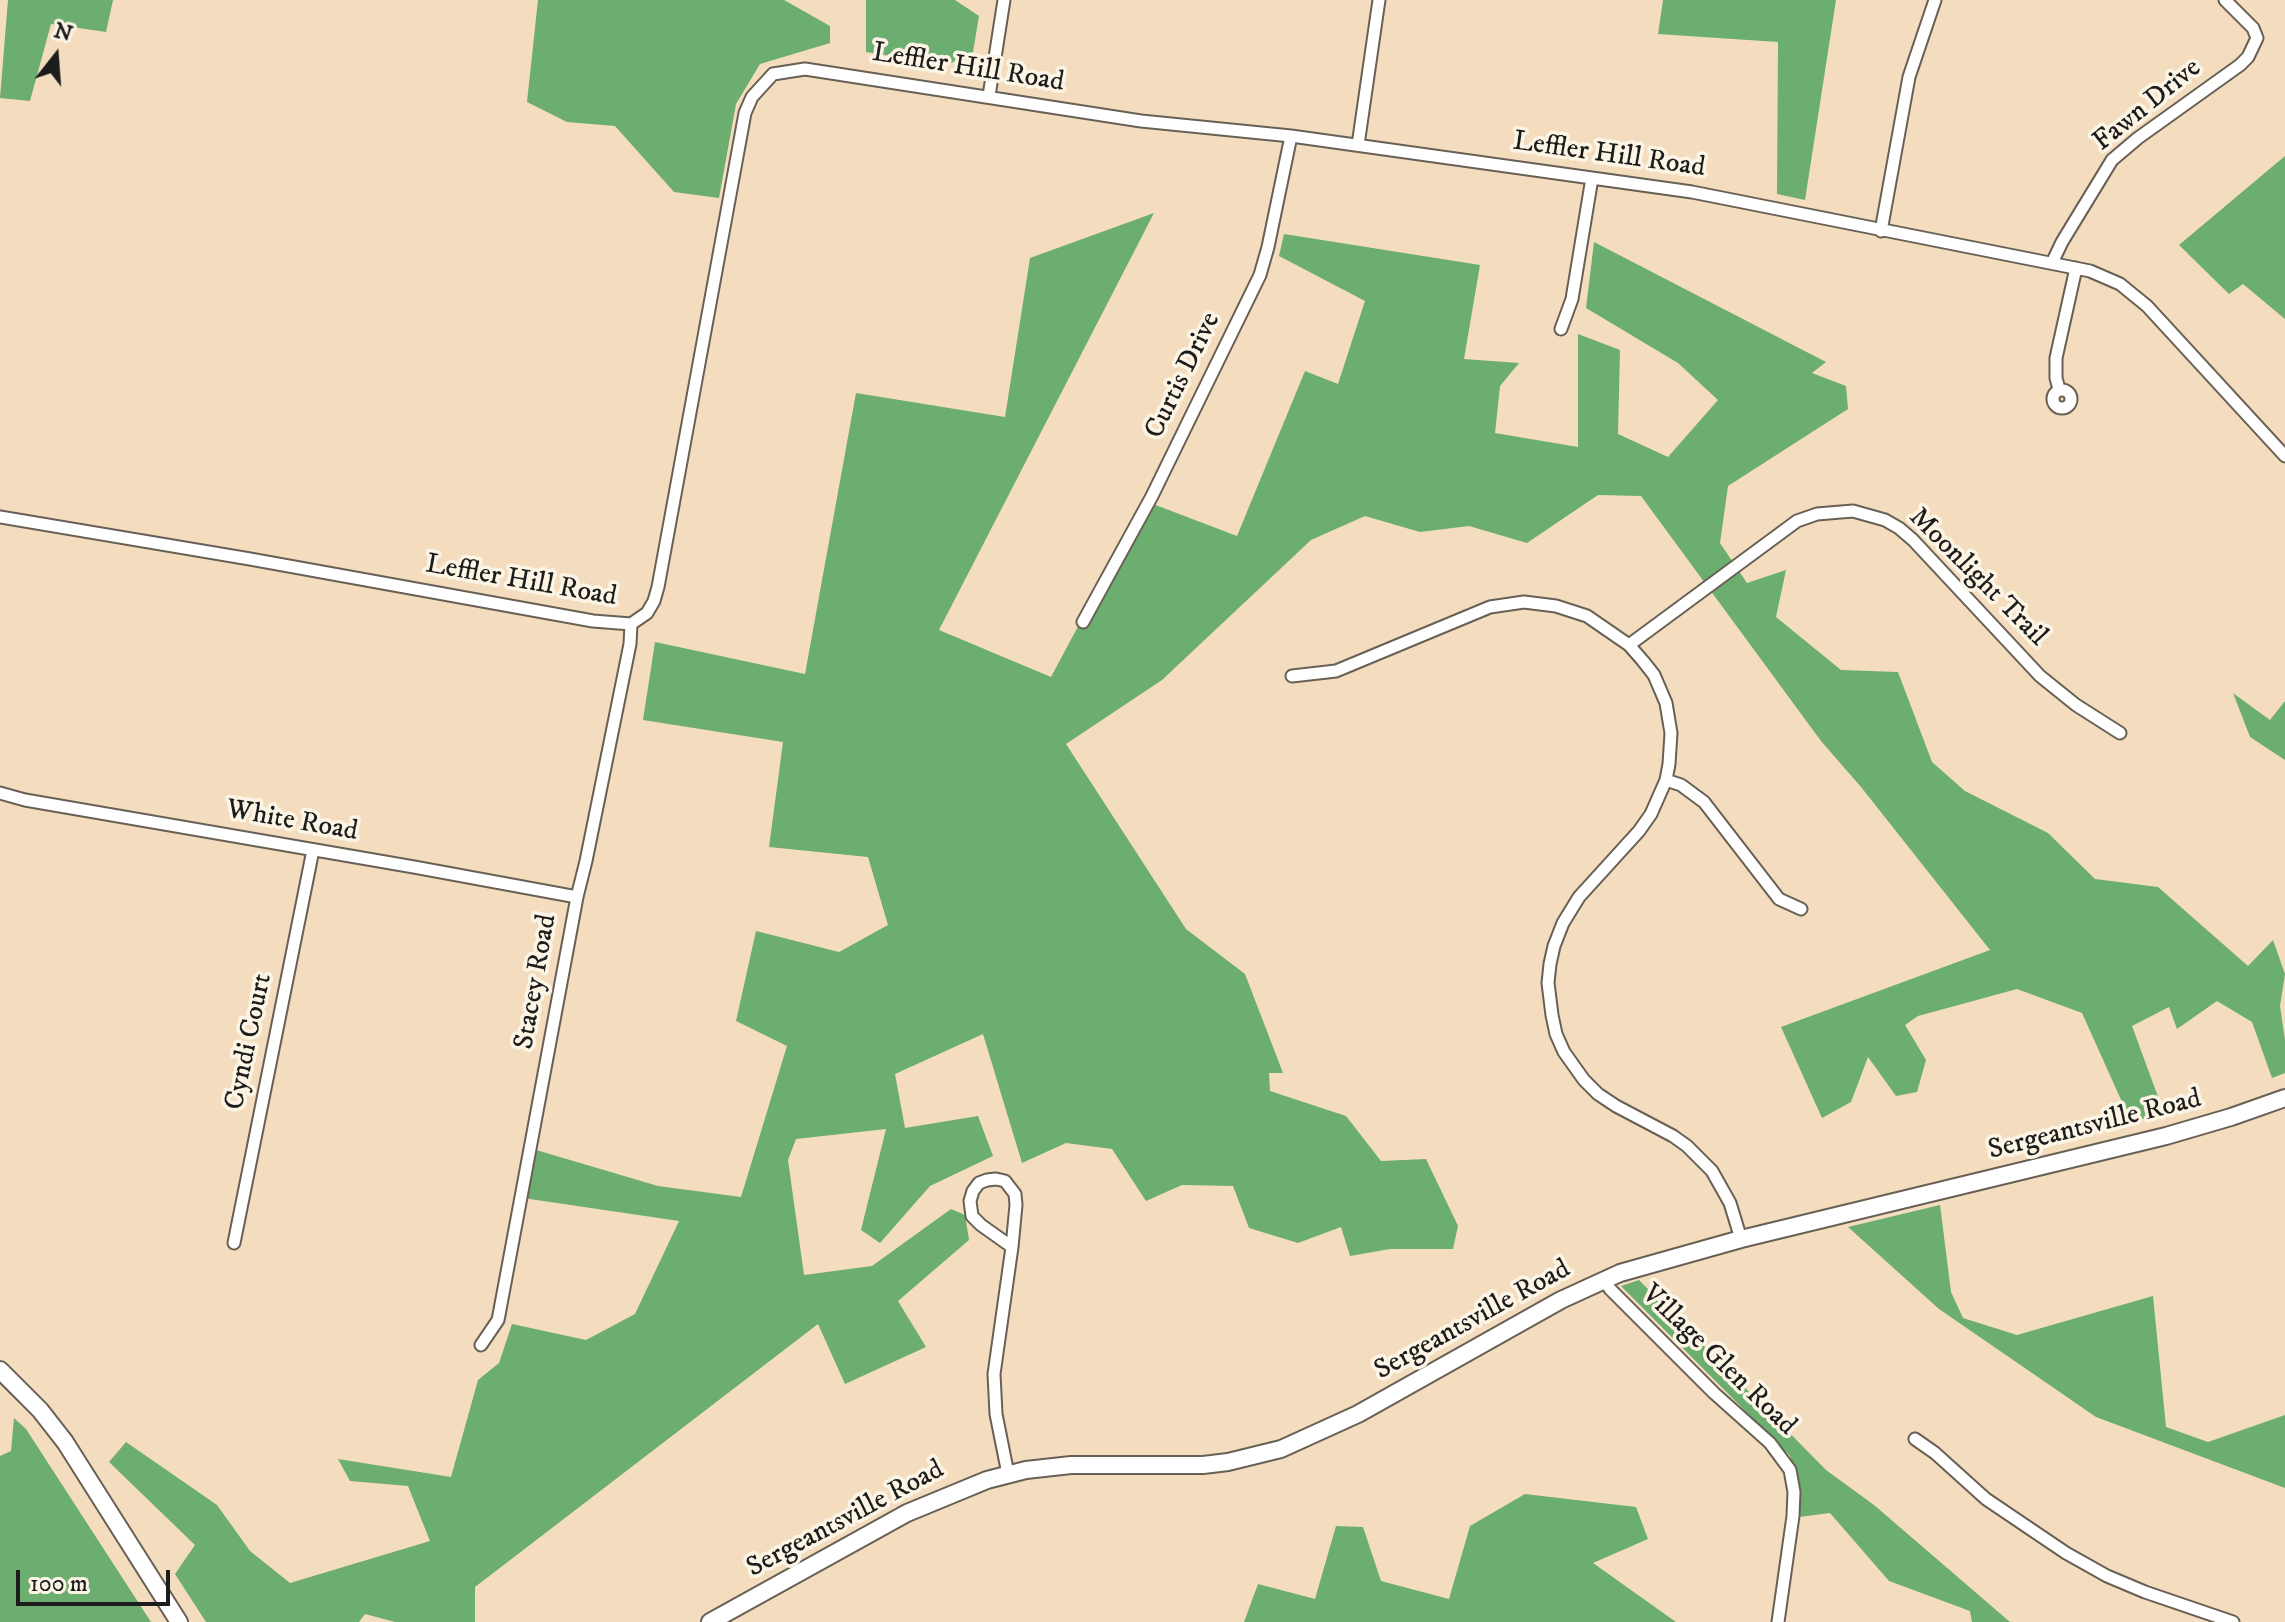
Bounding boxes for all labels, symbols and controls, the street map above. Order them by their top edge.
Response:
north arrow [16,16,96,96]
text: N [51,17,76,48]
street label: Leffler Hill Road [870,37,1066,101]
street label: Fawn Drive [2087,52,2209,160]
street label: Leffler Hill Road [1511,126,1707,186]
street label: Curtis Drive [1139,307,1229,445]
street label: Moonlight Trail [1901,502,2053,654]
street label: Leffler Hill Road [423,549,619,615]
street label: White Road [224,794,360,850]
street label: Stacey Road [509,912,565,1052]
street label: Cyndi Court [219,971,281,1113]
street label: Sergeantsville Road [1985,1083,2205,1169]
street label: Sergeantsville Road [1369,1253,1577,1389]
street label: Village Glen Road [1633,1278,1803,1444]
street label: Sergeantsville Road [742,1454,950,1586]
scale bar [20,1554,174,1604]
text: 100 m [30,1569,88,1599]

